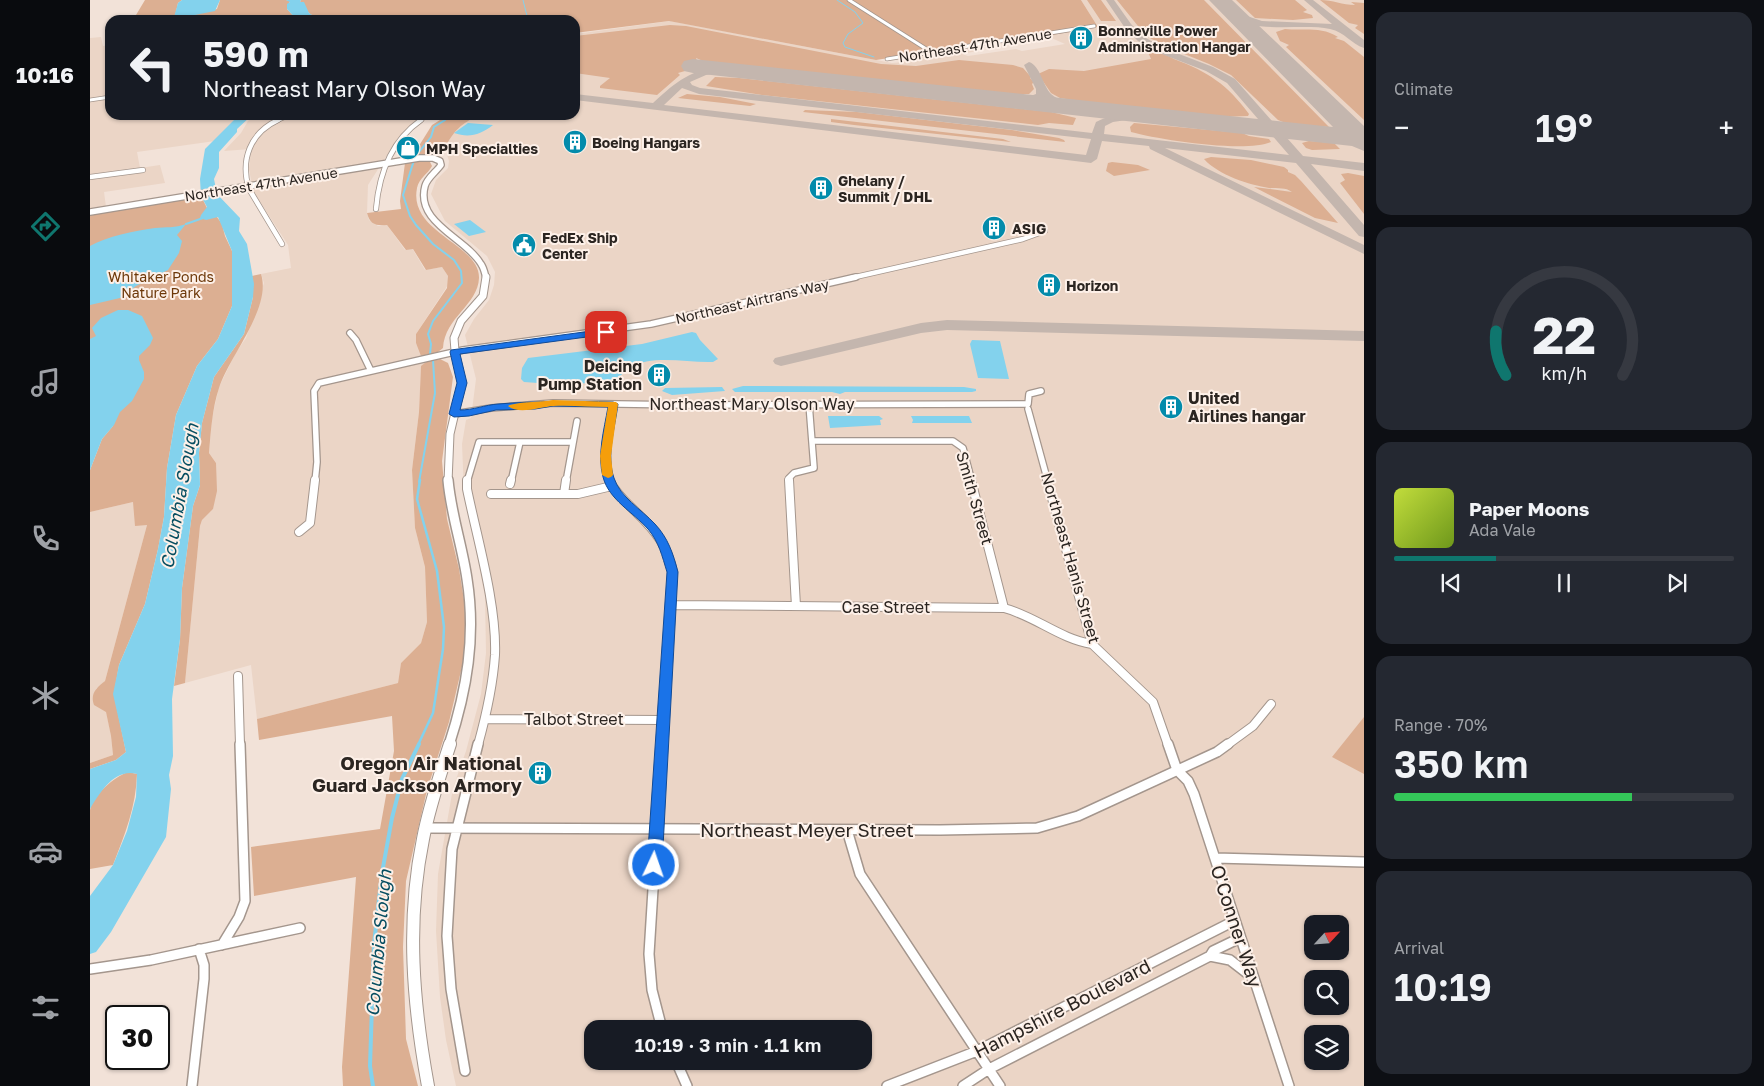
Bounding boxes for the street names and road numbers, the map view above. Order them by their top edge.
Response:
street label: Northeast 47th Avenue [897,25,1053,65]
street label: Northeast 47th Avenue [183,164,339,204]
street label: Northeast Airtrans Way [674,275,831,327]
street label: Northeast Mary Olson Way [649,394,855,414]
street label: Smith Street [952,449,998,547]
street label: Northeast Hanis Street [1037,470,1105,646]
street label: Case Street [841,597,931,617]
street label: Talbot Street [524,709,624,729]
street label: Northeast Meyer Street [700,818,914,841]
street label: O'Conner Way [1206,862,1268,991]
street label: Hampshire Boulevard [970,953,1154,1063]

